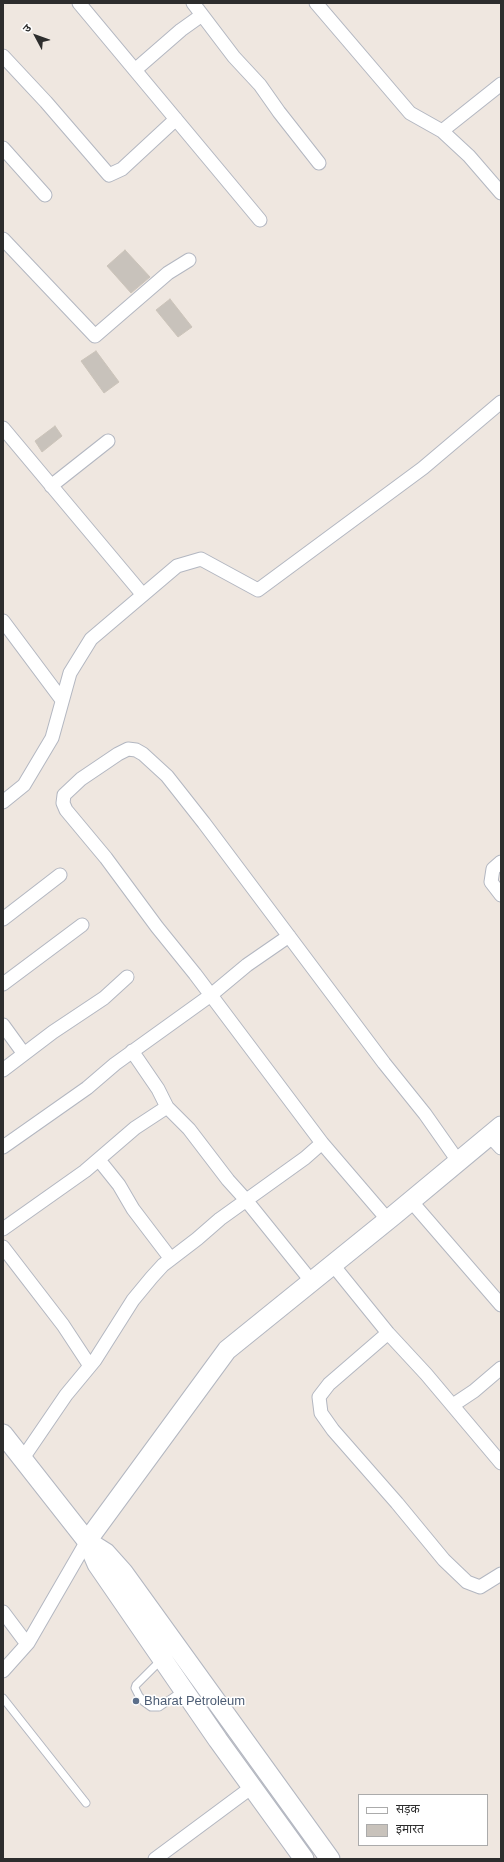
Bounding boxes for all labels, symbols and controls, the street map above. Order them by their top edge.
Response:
north arrow [16,16,56,56]
text: उ [20,22,34,34]
place label: Bharat Petroleum [144,1693,245,1709]
marker: Bharat Petroleum [131,1696,141,1706]
legend [358,1794,488,1846]
text: सड़क [396,1802,420,1816]
text: इमारत [396,1822,424,1836]

